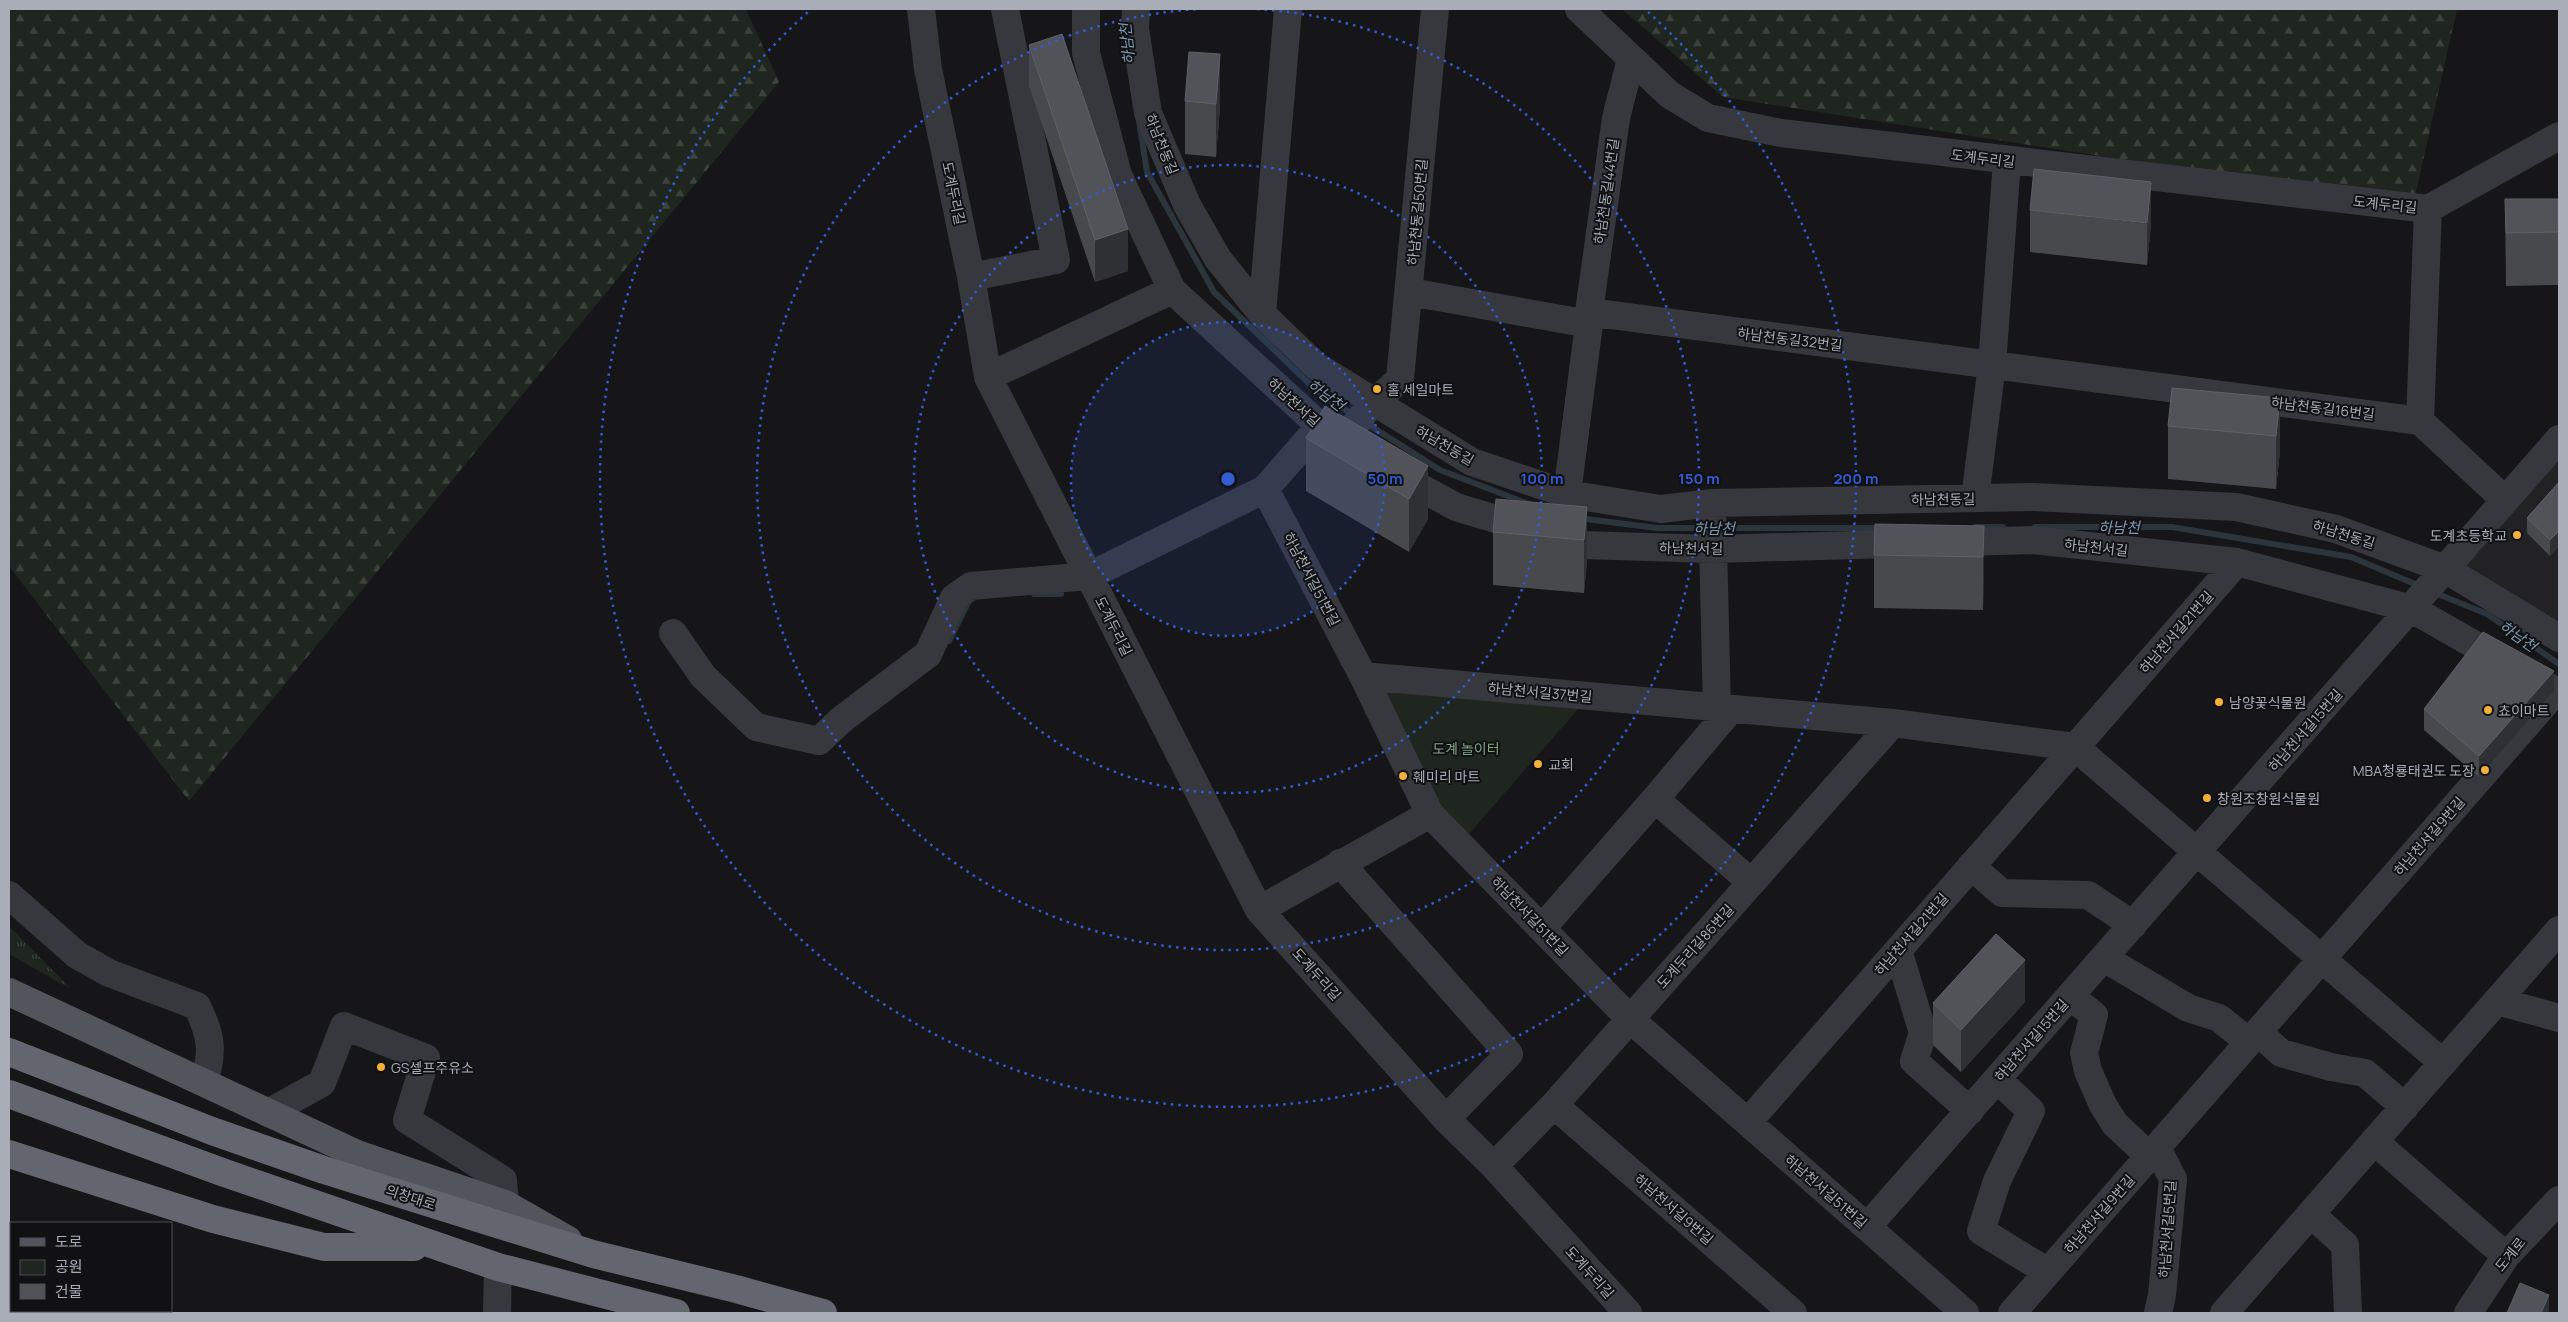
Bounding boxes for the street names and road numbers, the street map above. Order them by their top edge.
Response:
street label: 하남천동길 [1141,111,1183,177]
street label: 하남천동길44번길 [1589,137,1623,245]
street label: 도계두리길 [1950,145,2016,171]
street label: 하남천동길50번길 [1403,158,1431,266]
street label: 도계두리길 [938,160,970,226]
street label: 도계두리길 [2352,191,2418,217]
street label: 하남천동길32번길 [1736,323,1844,355]
street label: 하남천서길 [1264,373,1324,431]
street label: 하남천동길16번길 [2270,392,2376,424]
street label: 하남천동길 [1412,421,1478,469]
street label: 하남천동길 [1911,489,1975,509]
street label: 하남천동길 [2310,515,2378,553]
street label: 하남천서길51번길 [1279,529,1345,629]
street label: 하남천서길 [2063,534,2129,560]
street label: 하남천서길 [1659,538,1723,558]
street label: 하남천서길21번길 [2135,587,2217,677]
street label: 도계두리길 [1091,593,1137,659]
street label: 하남천서길37번길 [1487,678,1593,706]
street label: 하남천서길15번길 [2264,685,2346,775]
street label: 하남천서길9번길 [2389,792,2469,880]
street label: 하남천서길51번길 [1487,872,1573,960]
street label: 하남천서길21번길 [1870,889,1952,979]
street label: 도계두리길86번길 [1652,900,1738,992]
street label: 도계두리길 [1288,944,1346,1004]
street label: 하남천서길15번길 [1990,995,2072,1085]
street label: 하남천서길51번길 [1781,1150,1871,1232]
street label: 하남천서길9번길 [1630,1169,1718,1249]
street label: 하남천서길9번길 [2059,1170,2139,1258]
street label: 하남천서길5번길 [2154,1179,2180,1279]
street label: 의창대로 [384,1180,439,1214]
street label: 도계로 [2490,1233,2530,1275]
street label: 도계두리길 [1561,1242,1619,1302]

